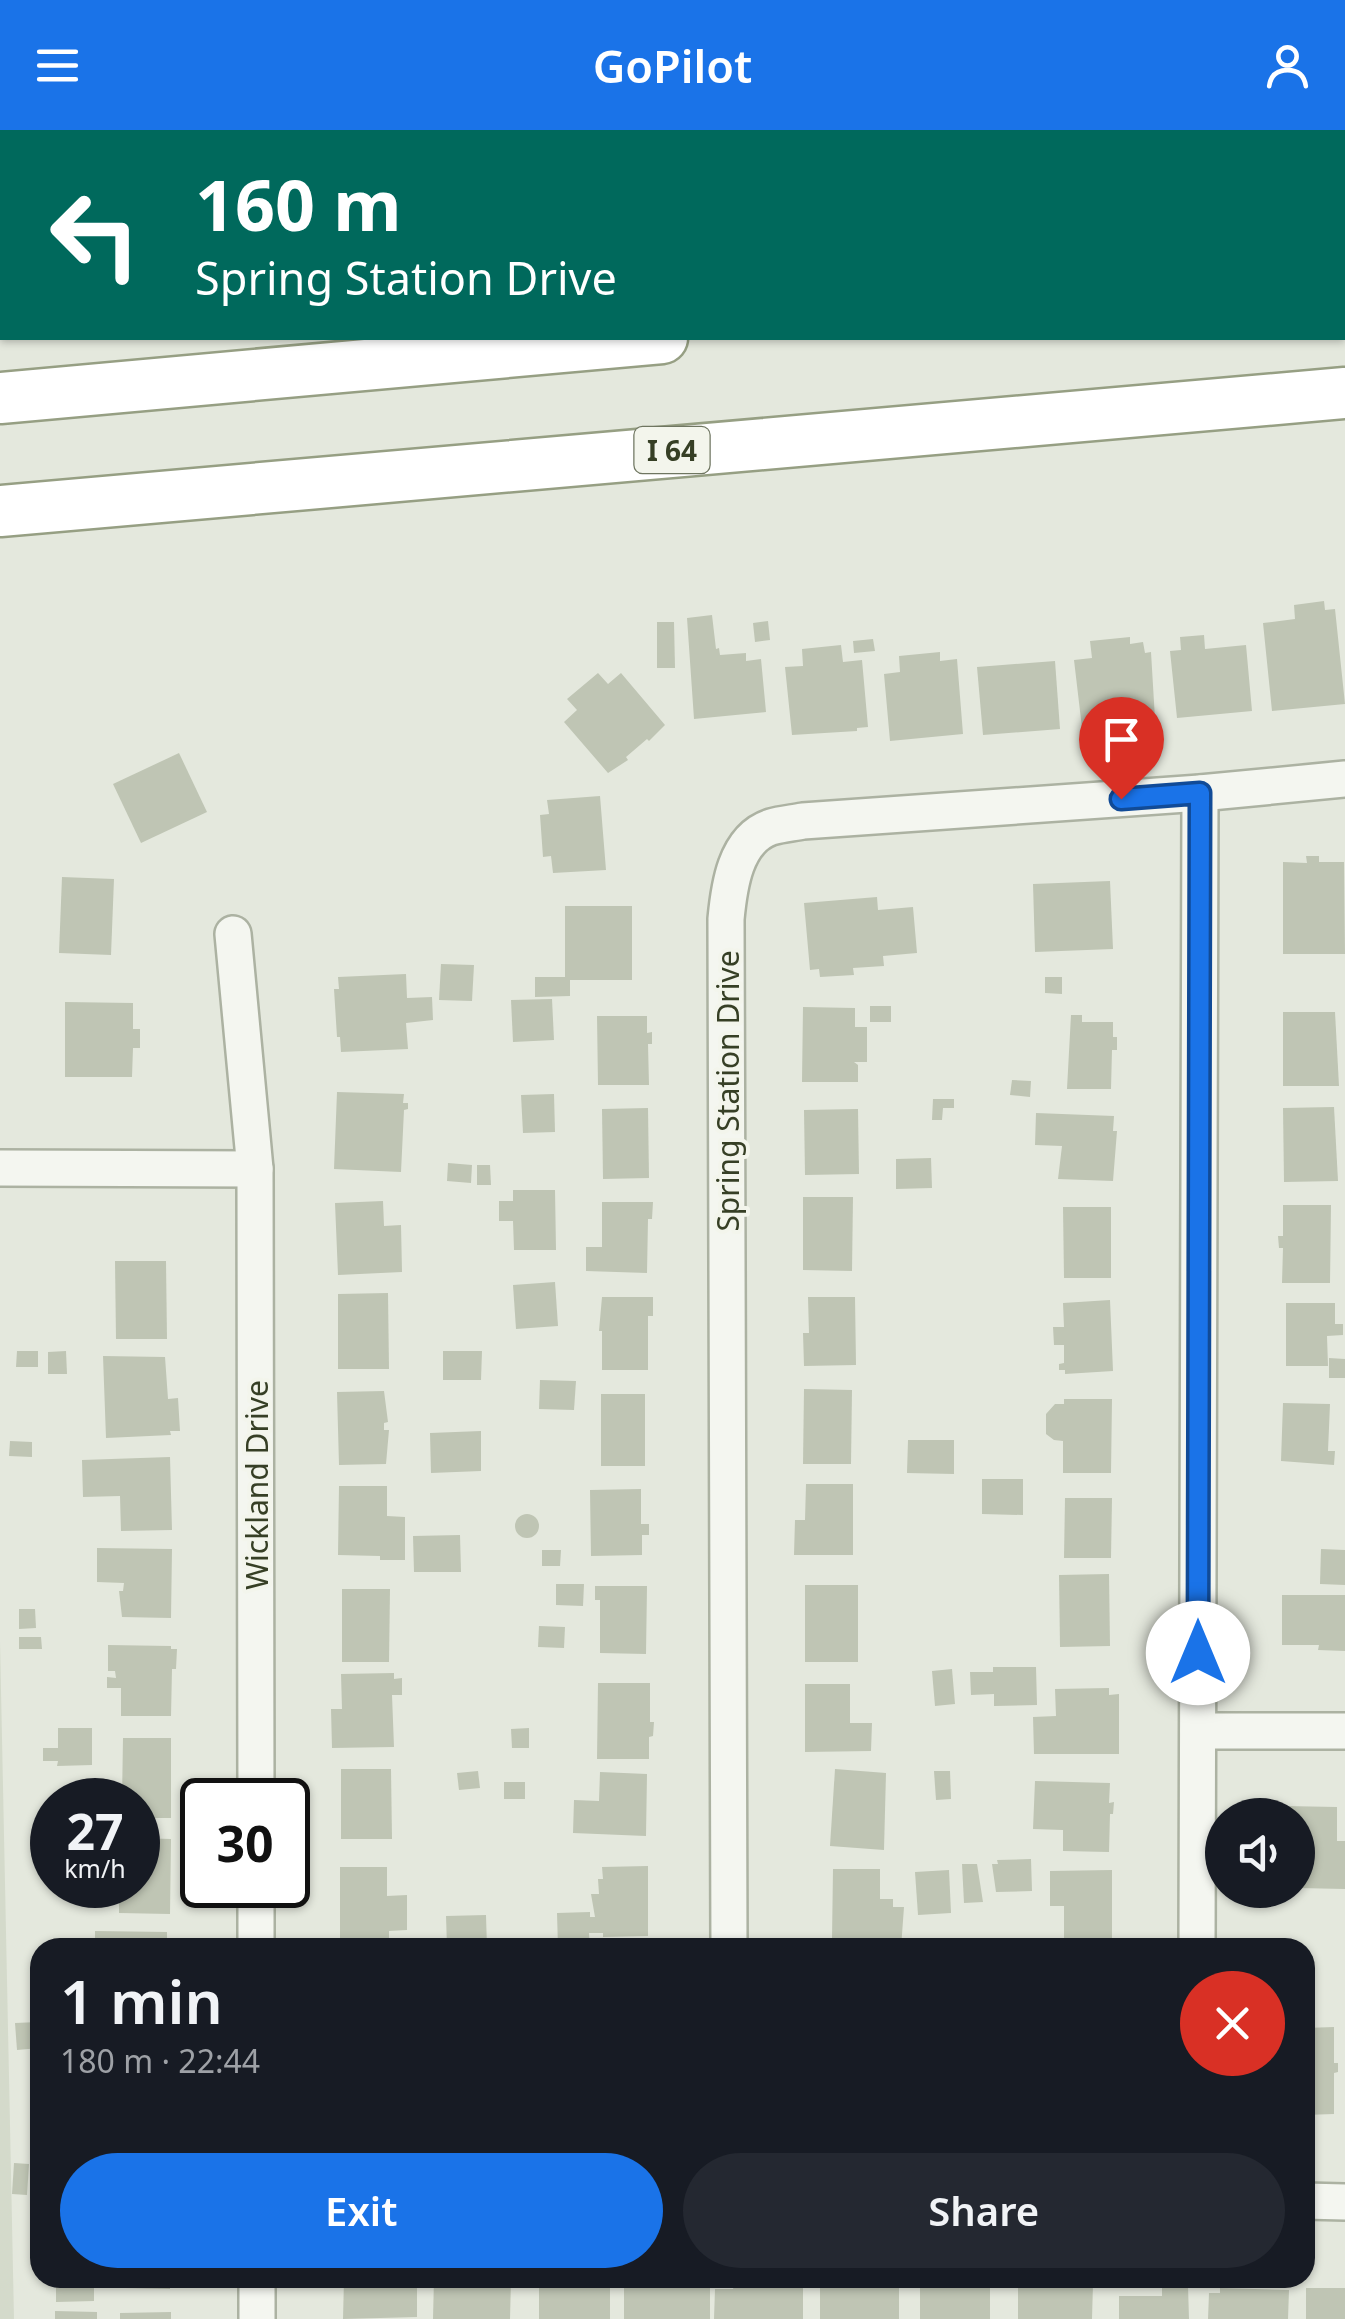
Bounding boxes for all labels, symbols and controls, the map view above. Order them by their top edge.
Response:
text: GoPilot [593,35,752,96]
icon: menu [30,38,85,93]
icon: person [1260,38,1315,93]
text: 160 m [195,156,402,252]
icon: left [30,170,160,300]
text: Spring Station Drive [195,247,617,308]
road number: I 64 [634,427,710,473]
pin [1079,697,1164,800]
icon: arrive [1094,712,1149,767]
street label: Spring Station Drive [707,950,748,1232]
street label: Wickland Drive [236,1380,277,1590]
position arrow [1146,1601,1250,1705]
speed limit sign: 30 [180,1778,310,1908]
text: 27 [66,1797,124,1865]
map controls [1205,1798,1315,1908]
button: sound [1205,1798,1315,1908]
text: km/h [64,1851,126,1885]
text: 1 min [60,1960,223,2042]
button: close [1180,1971,1285,2076]
text: 180 m · 22:44 [60,2039,260,2082]
button: Exit [60,2153,663,2268]
button: Share [683,2153,1285,2268]

